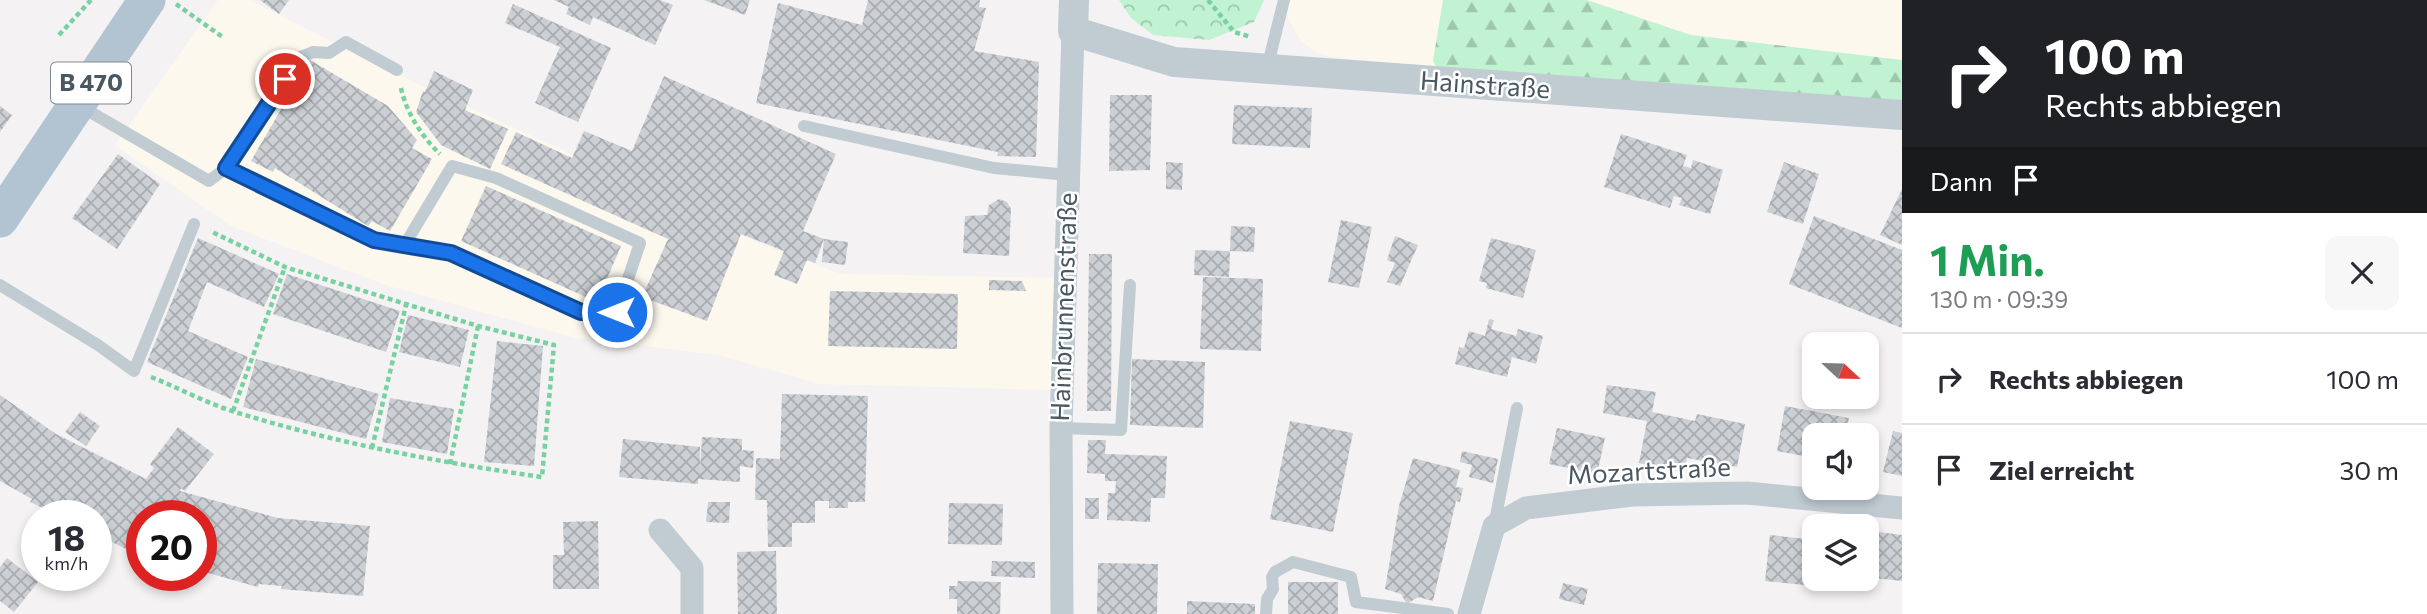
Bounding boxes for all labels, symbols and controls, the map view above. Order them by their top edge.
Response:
text: 100 m [2045,24,2184,84]
icon: right [1930,28,2021,119]
pin [255,49,315,109]
icon: arrive [266,60,304,98]
road number: B 470 [51,62,131,104]
street label: Hainstraße [1419,63,1551,104]
text: Rechts abbiegen [2045,84,2282,124]
icon: arrive [2007,161,2045,199]
text: Dann [1930,165,1993,196]
street label: Hainbrunnenstraße [1043,192,1082,422]
text: 1 Min. [1930,233,2045,285]
button: close [2325,236,2399,310]
position arrow [580,275,654,349]
text: 130 m · 09:39 [1930,285,2068,313]
north arrow [1802,332,1880,410]
map controls [1802,332,1879,591]
icon: right [1930,360,1968,398]
text: Rechts abbiegen [1989,363,2184,394]
text: 100 m [2326,363,2399,394]
button: sound [1802,423,1879,500]
street label: Mozartstraße [1566,450,1731,489]
icon: arrive [1930,451,1968,489]
text: Ziel erreicht [1989,454,2134,485]
text: 30 m [2340,454,2399,485]
speed limit sign: 20 [126,500,217,591]
button: layers [1802,514,1879,591]
text: 18 [48,515,85,558]
text: km/h [45,552,88,574]

